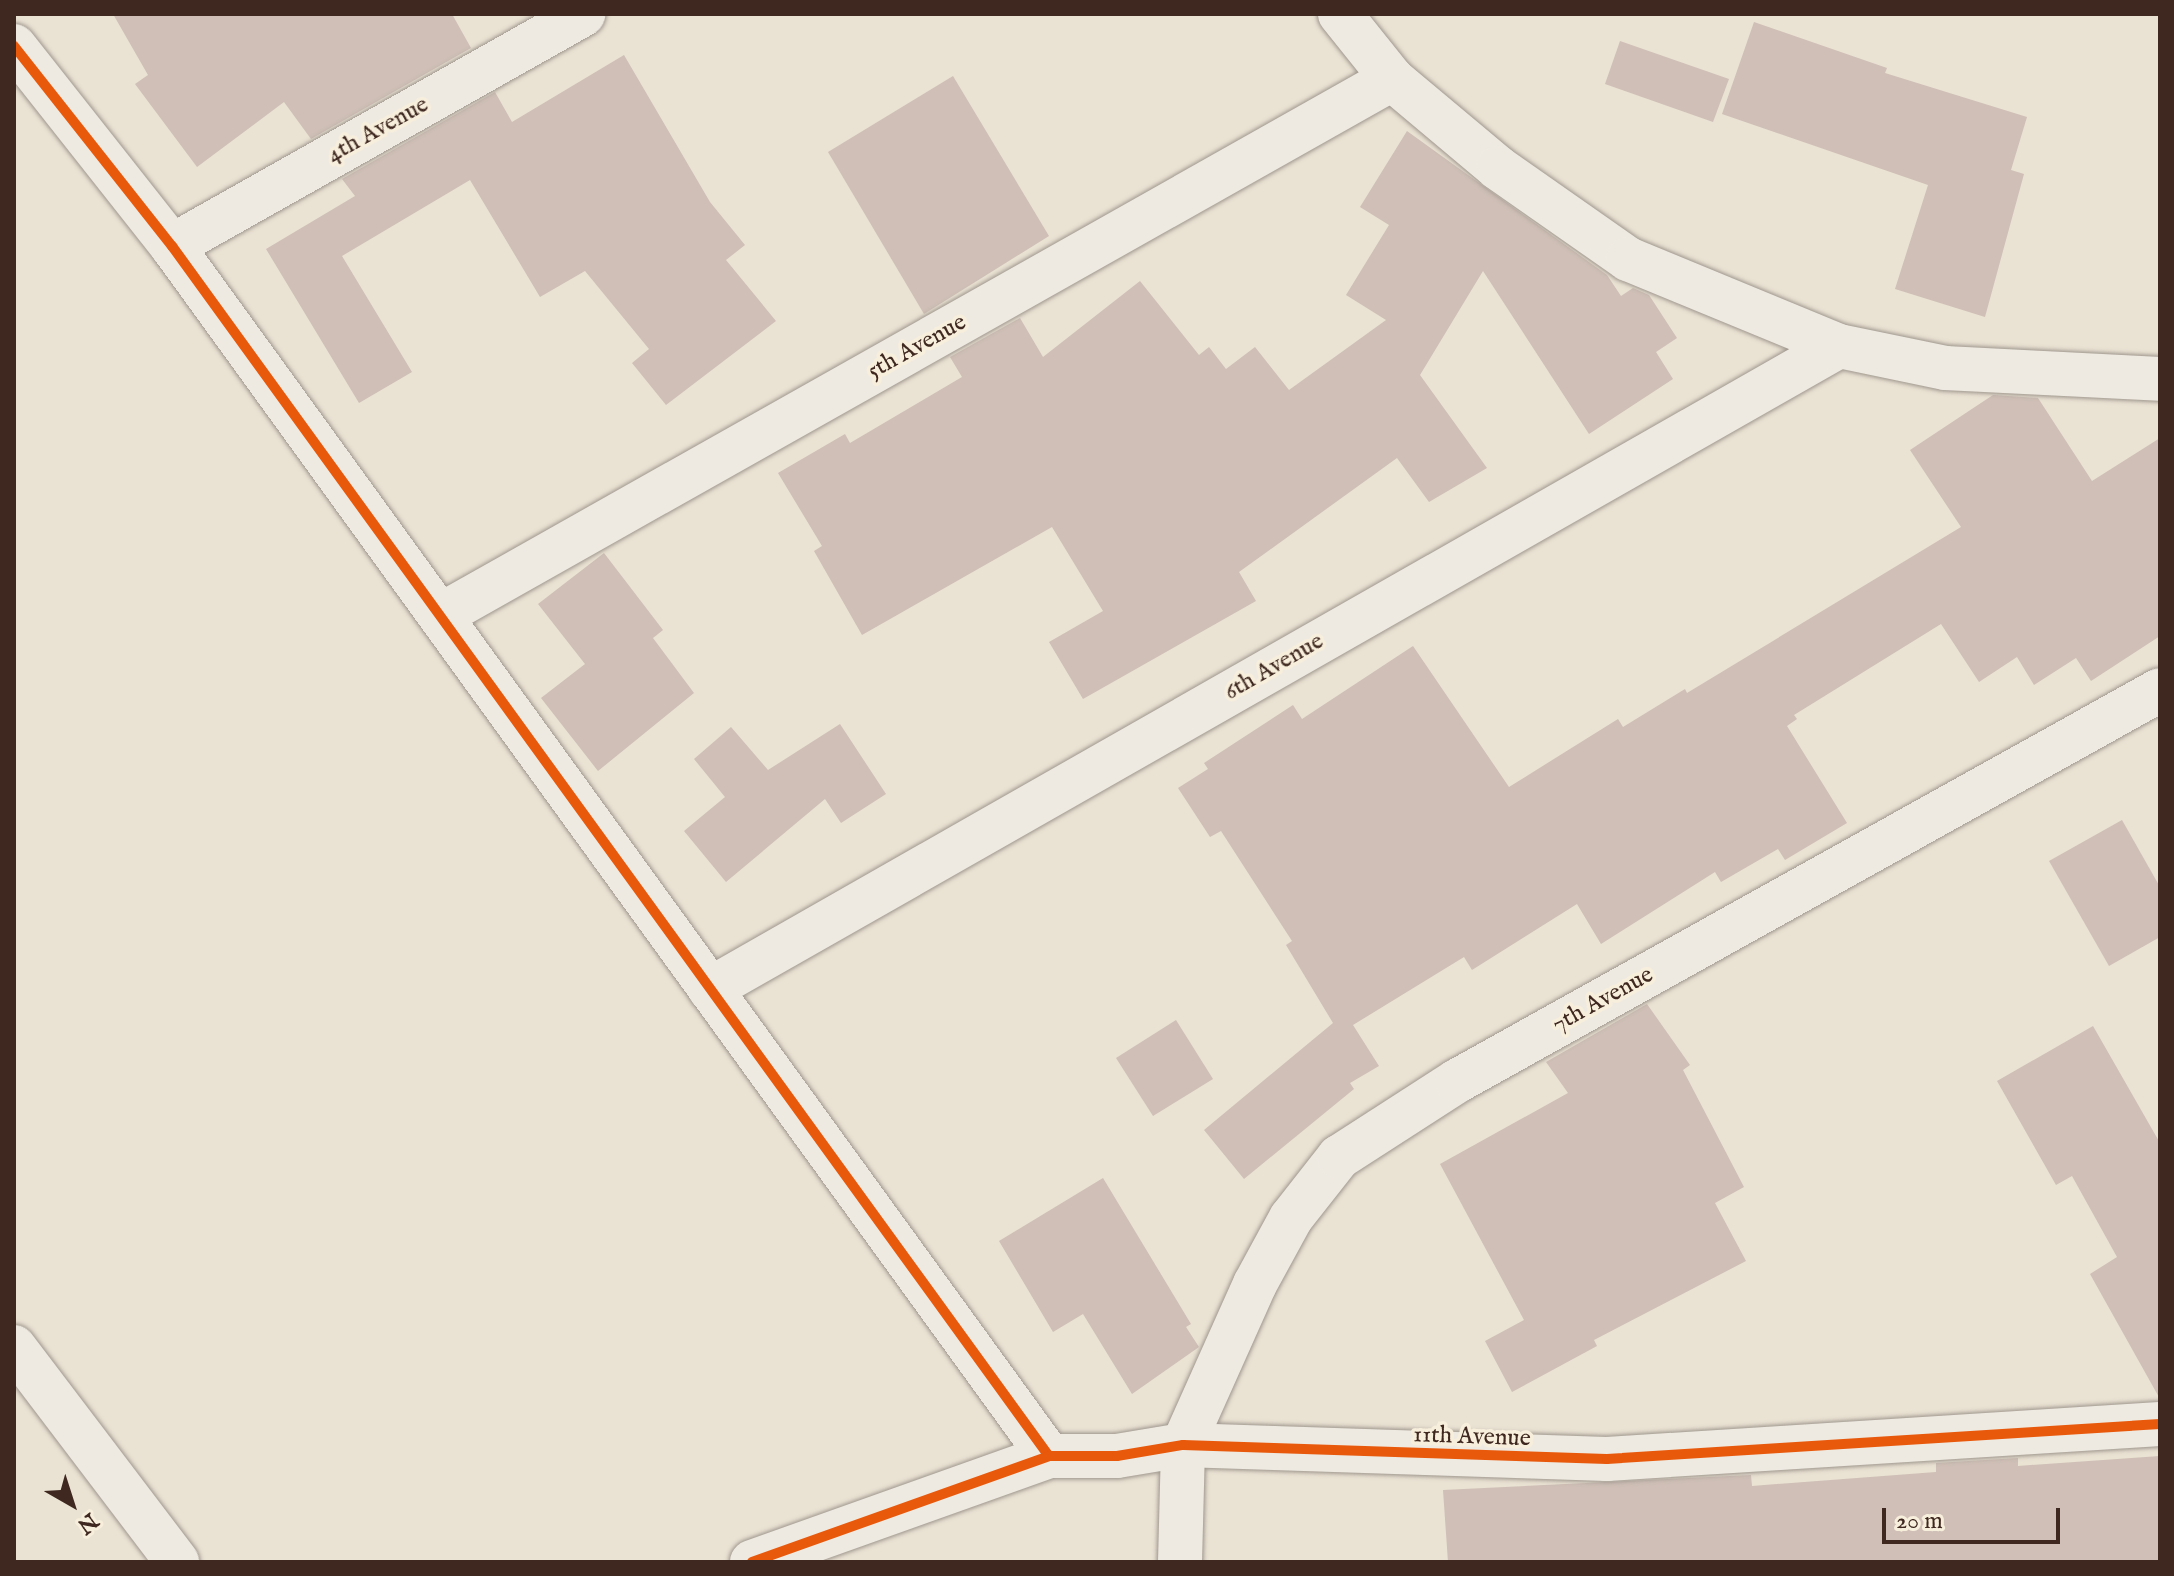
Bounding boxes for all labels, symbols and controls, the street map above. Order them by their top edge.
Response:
street label: 4th Avenue [322,90,434,170]
street label: 5th Avenue [863,308,971,386]
street label: 6th Avenue [1219,627,1329,707]
street label: 7th Avenue [1548,961,1658,1039]
street label: 11th Avenue [1413,1421,1531,1453]
north arrow [32,1464,112,1544]
scale bar [1886,1492,2064,1542]
text: N [71,1506,103,1540]
text: 20 m [1896,1506,1943,1537]

